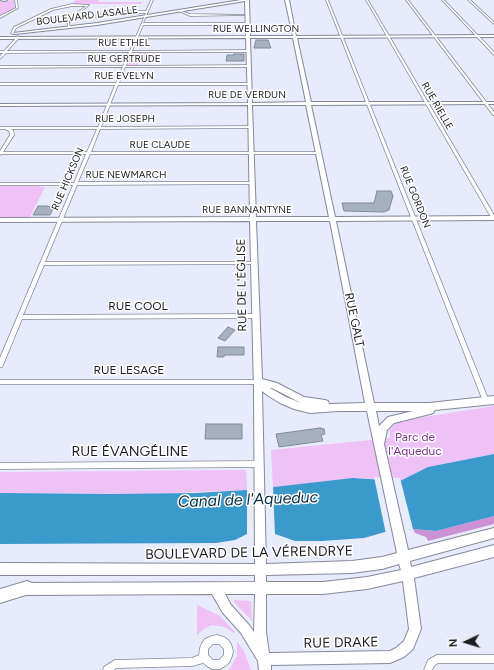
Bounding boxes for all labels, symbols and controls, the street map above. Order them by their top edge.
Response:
street label: BOULEVARD LASALLE [36,4,138,28]
street label: RUE WELLINGTON [213,23,299,35]
street label: RUE ETHEL [98,37,150,49]
street label: RUE GERTRUDE [87,53,161,65]
street label: RUE EVELYN [94,70,154,82]
street label: RUE RIELLE [419,80,455,132]
street label: RUE DE VERDUN [208,89,286,101]
street label: RUE JOSEPH [95,113,155,125]
street label: RUE CLAUDE [130,139,190,151]
street label: RUE HICKSON [49,146,87,212]
street label: RUE GORDON [397,164,433,230]
street label: RUE NEWMARCH [85,169,167,181]
street label: RUE BANNANTYNE [202,204,292,216]
street label: RUE DE L'ÉGLISE [234,238,250,332]
street label: RUE GALT [341,292,367,348]
street label: RUE COOL [108,299,168,313]
street label: RUE LESAGE [94,363,164,377]
park label: Parc de l'Aqueduc [388,430,442,458]
street label: RUE ÉVANGÉLINE [71,444,189,460]
water label: Canal de l'Aqueduc [177,488,319,512]
street label: BOULEVARD DE LA VÉRENDRYE [145,543,353,563]
north arrow [446,622,486,662]
street label: RUE DRAKE [303,634,379,652]
text: N [447,638,460,648]

